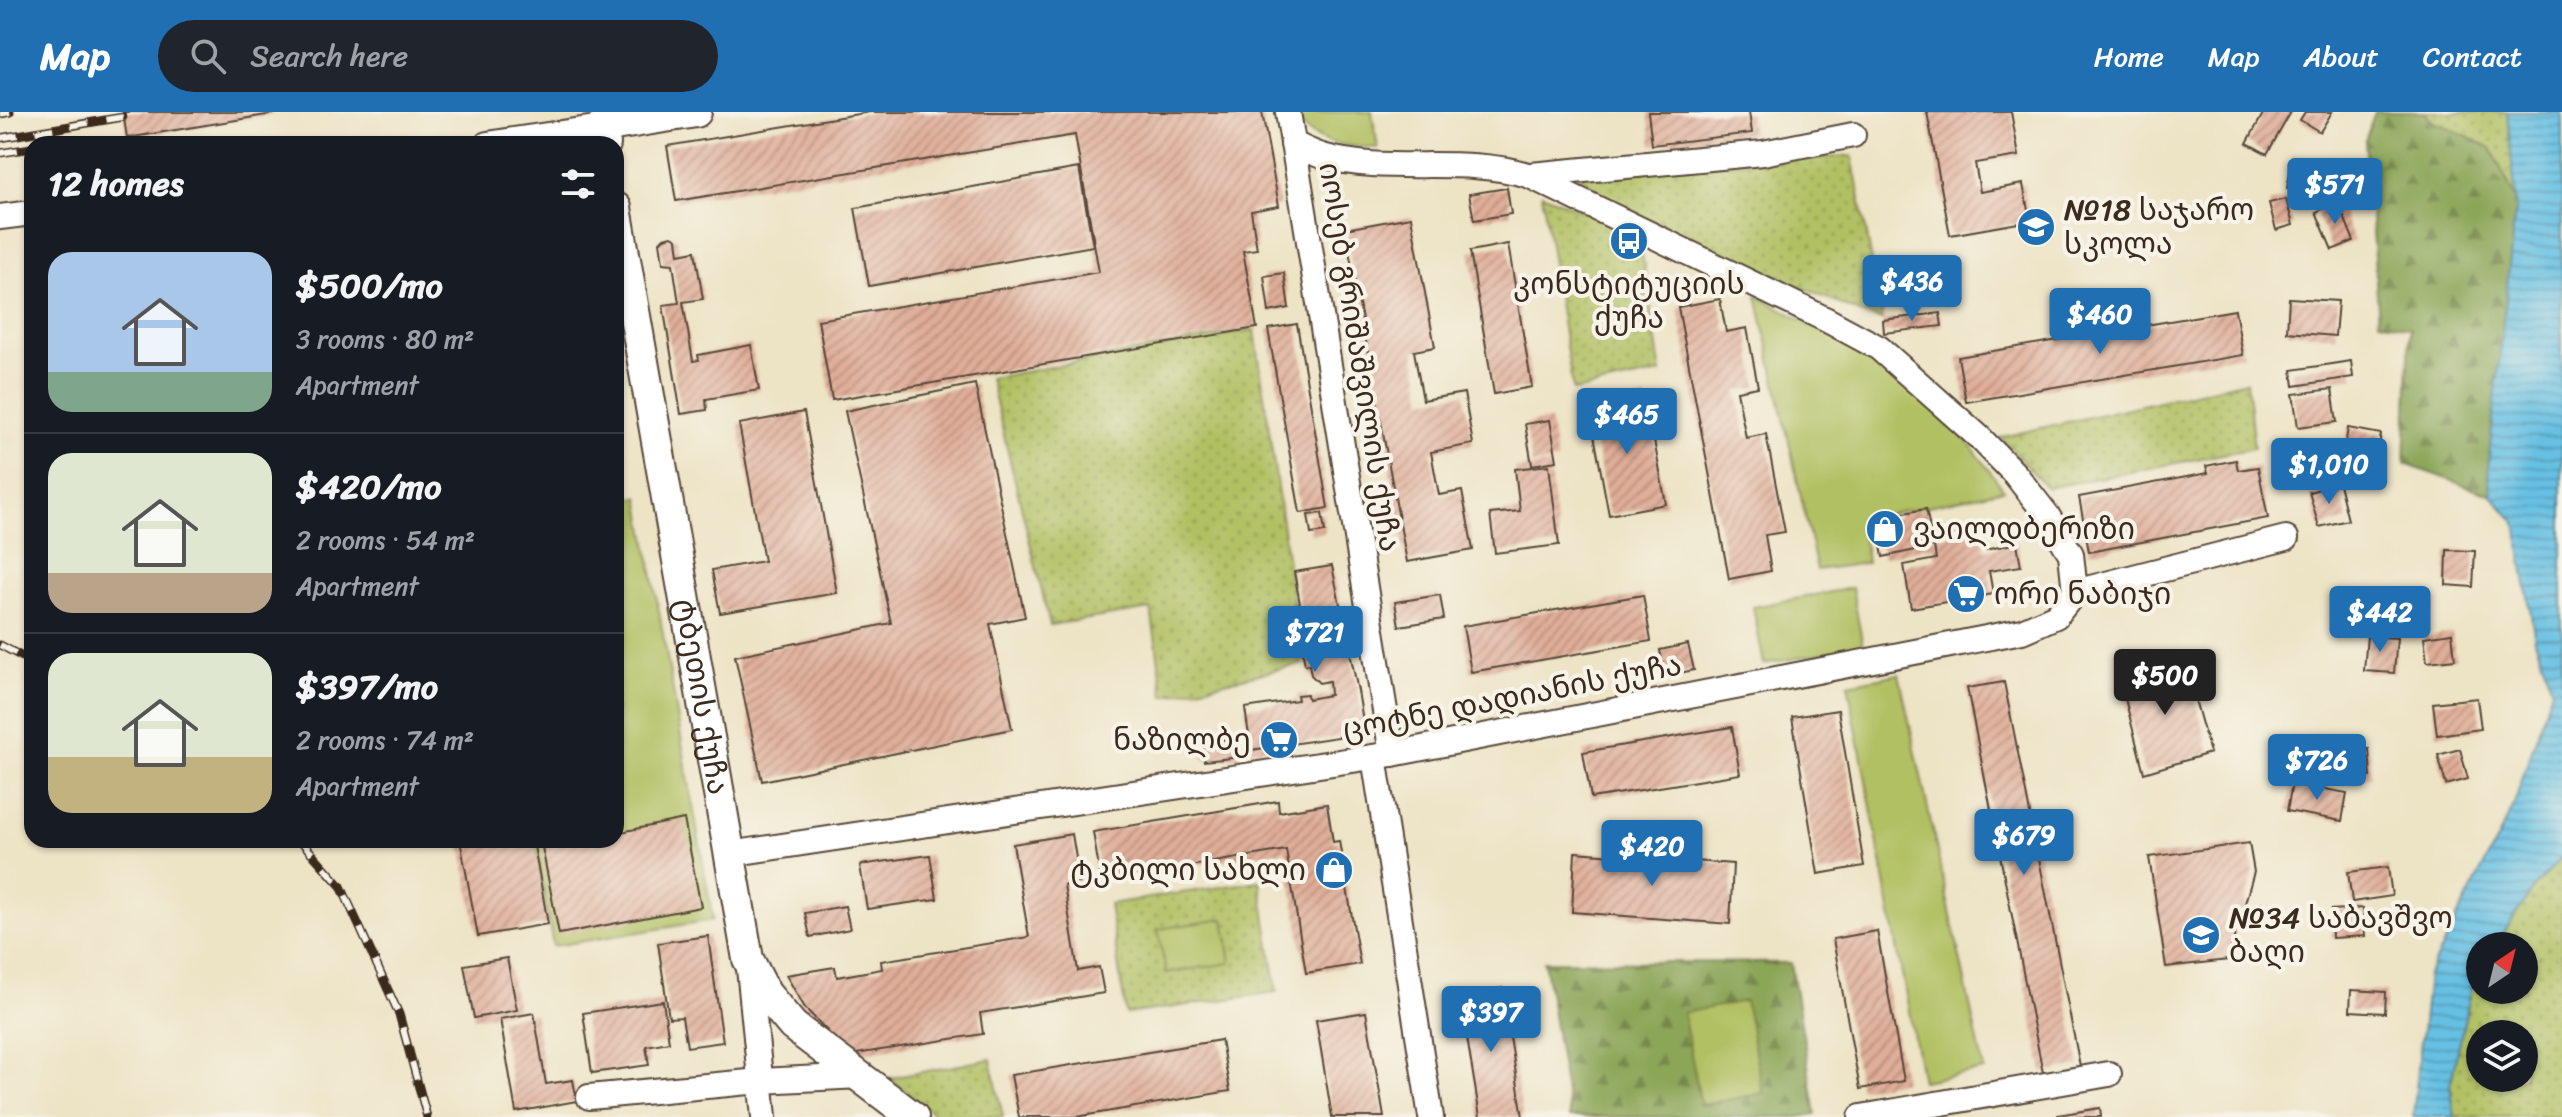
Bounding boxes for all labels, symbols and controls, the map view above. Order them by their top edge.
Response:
search box [158,20,718,92]
text: Map [40,23,110,90]
text: Search here [250,29,408,83]
text: Home [2094,32,2164,81]
text: Map [2208,32,2259,81]
text: About [2303,32,2379,81]
text: Contact [2423,32,2522,81]
icon: search [186,34,230,78]
text: 12 homes [48,154,184,214]
street label: იოსებ გრიშაშვილის ქუჩა [1303,158,1417,556]
pin: $571 [2288,158,2382,226]
text: $571 [2305,161,2365,207]
icon: filters [556,162,600,206]
place label: №18 საჯარო სკოლა [2064,183,2254,271]
school or university icon: №18 საჯარო სკოლა [2015,206,2057,248]
bus stop icon: კონსტიტუციის ქუჩა [1608,220,1650,262]
pin: $436 [1865,255,1959,323]
text: $500/mo [296,256,443,316]
place label: კონსტიტუციის ქუჩა [1513,257,1745,345]
text: $436 [1881,258,1943,304]
icon: home [112,284,208,380]
pin: $460 [2053,288,2147,356]
text: $460 [2068,291,2132,337]
text: 3 rooms · 80 m² [296,316,474,362]
text: Apartment [296,362,419,408]
pin: $465 [1580,388,1674,456]
text: $465 [1595,391,1659,437]
pin: $1,010 [2264,438,2394,506]
text: $1,010 [2289,441,2369,487]
text: $420/mo [296,457,442,517]
icon: home [112,485,208,581]
place label: ვაილდბერიზი [1913,502,2135,556]
shop icon: ვაილდბერიზი [1864,508,1906,550]
text: 2 rooms · 54 m² [296,517,475,563]
text: Apartment [296,563,419,609]
place label: ორი ნაბიჯი [1994,567,2171,621]
supermarket icon: ორი ნაბიჯი [1945,573,1987,615]
pin: $442 [2333,586,2427,654]
text: $442 [2347,589,2413,635]
street label: ტბეთის ქუჩა [658,594,746,799]
pin: $721 [1268,606,1362,674]
text: $721 [1286,609,1344,655]
street label: ცოტნე დადიანის ქუჩა [1338,638,1686,756]
pin: $500 [2118,649,2212,717]
text: $500 [2132,652,2198,698]
text: $397/mo [296,657,438,717]
icon: home [112,685,208,781]
place label: ნაზილბე [1113,713,1251,767]
text: 2 rooms · 74 m² [296,717,474,763]
supermarket icon: ნაზილბე [1258,719,1300,761]
pin: $726 [2270,734,2364,802]
text: $726 [2286,737,2348,783]
text: Apartment [296,763,419,809]
pin: $679 [1977,809,2071,877]
text: $679 [1992,812,2056,858]
pin: $420 [1605,820,1699,888]
text: $420 [1619,823,1685,869]
place label: ტკბილი სახლი [1070,843,1306,897]
shop icon: ტკბილი სახლი [1313,849,1355,891]
place label: №34 საბავშვო ბაღი [2229,891,2453,979]
school or university icon: №34 საბავშვო ბაღი [2180,914,2222,956]
north arrow [2466,932,2538,1004]
map controls [2466,932,2538,1092]
pin: $397 [1444,986,1538,1054]
text: $397 [1460,989,1522,1035]
button: layers [2466,1020,2538,1092]

